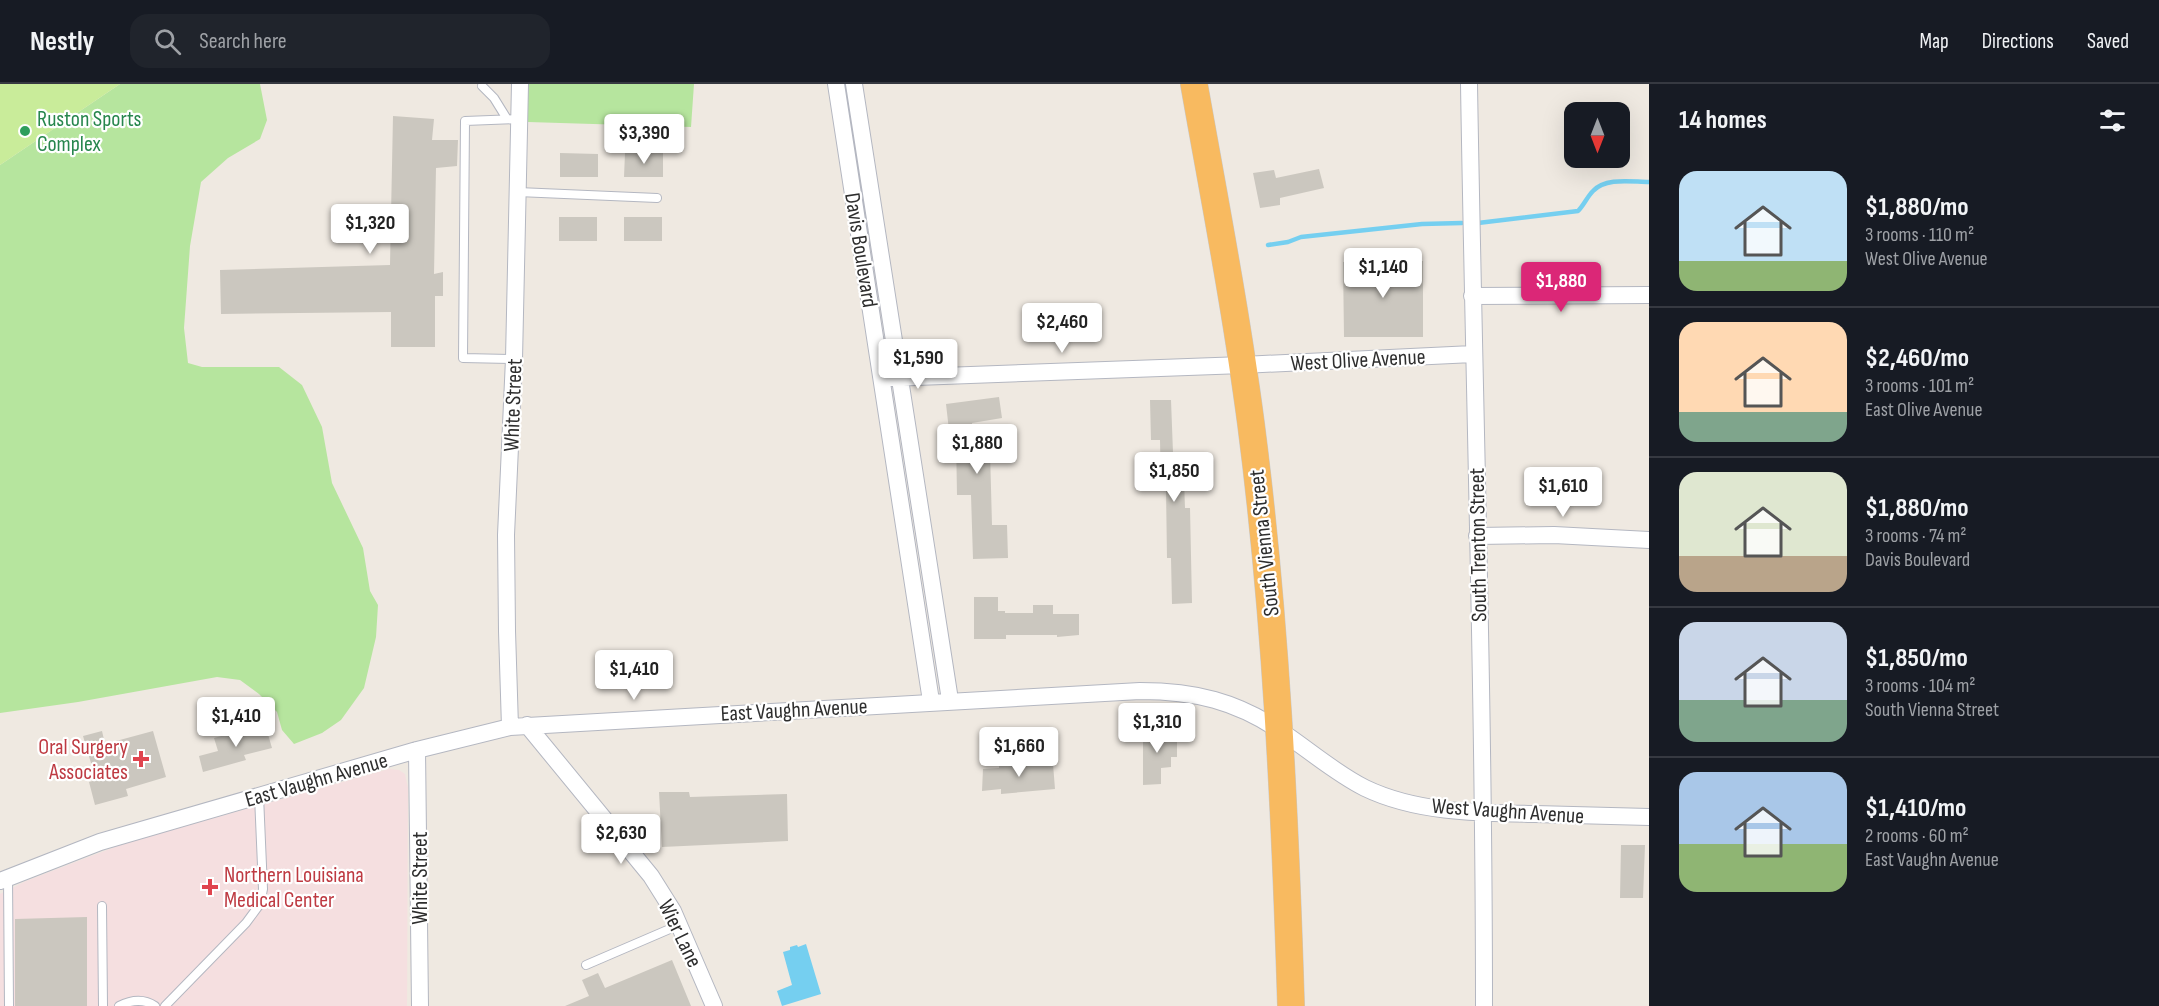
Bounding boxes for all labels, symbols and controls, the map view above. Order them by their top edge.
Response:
search box [130,14,550,68]
text: Nestly [30,25,94,58]
icon: search [151,25,184,58]
text: Search here [199,28,287,55]
text: Map [1919,29,1949,54]
text: Directions [1982,29,2054,54]
text: Saved [2087,29,2129,54]
north arrow [1564,102,1630,168]
map controls [1564,102,1630,168]
icon: filters [2096,104,2129,137]
text: 14 homes [1679,105,1767,136]
place label: Ruston Sports Complex [37,106,142,158]
pin: $3,390 [595,114,693,165]
text: $3,390 [618,121,670,145]
marker: Ruston Sports Complex [18,124,32,138]
street label: Davis Boulevard [838,191,883,309]
text: $1,880/mo [1865,192,1969,223]
icon: home [1727,195,1799,267]
pin: $1,320 [321,204,419,255]
text: $1,320 [345,211,395,235]
text: 3 rooms · 110 m² [1865,223,1974,247]
text: West Olive Avenue [1865,247,1988,271]
pin: $1,140 [1334,248,1432,299]
text: $1,140 [1358,255,1408,279]
pin: $1,880 [1512,262,1610,313]
text: $1,880 [1535,269,1587,293]
pin: $2,460 [1013,303,1111,354]
text: $2,460 [1036,310,1088,334]
pin: $1,590 [869,339,967,390]
street label: West Olive Avenue [1290,343,1426,378]
text: $2,460/mo [1865,343,1969,374]
text: $1,590 [892,346,944,370]
icon: home [1727,346,1799,418]
street label: White Street [498,358,529,452]
text: 3 rooms · 101 m² [1865,374,1974,398]
text: East Olive Avenue [1865,398,1983,422]
pin: $1,880 [928,424,1026,475]
text: $1,880 [951,431,1003,455]
pin: $1,850 [1125,452,1223,503]
text: $1,850 [1148,459,1200,483]
street label: South Trenton Street [1464,467,1493,622]
pin: $1,610 [1514,467,1612,518]
street label: South Vienna Street [1243,468,1286,618]
text: $1,610 [1538,474,1588,498]
text: $1,880/mo [1865,493,1969,524]
icon: home [1727,496,1799,568]
text: 3 rooms · 74 m² [1865,524,1967,548]
text: Davis Boulevard [1865,548,1970,572]
text: $1,850/mo [1865,643,1968,674]
icon: home [1727,646,1799,718]
pin: $1,410 [585,650,683,701]
text: $1,410 [609,657,659,681]
text: 3 rooms · 104 m² [1865,674,1975,698]
street label: East Vaughn Avenue [720,693,868,728]
pin: $1,410 [187,697,285,748]
text: South Vienna Street [1865,698,1999,722]
pin: $1,310 [1108,703,1206,754]
text: $1,410 [211,704,261,728]
text: $1,310 [1132,710,1182,734]
pin: $1,660 [970,727,1068,778]
place label: Oral Surgery Associates [38,734,129,786]
text: $1,660 [993,734,1045,758]
street label: East Vaughn Avenue [242,747,391,814]
marker: Oral Surgery Associates [132,750,150,768]
street label: West Vaughn Avenue [1431,793,1585,830]
text: $1,410/mo [1865,793,1966,824]
icon: home [1727,796,1799,868]
pin: $2,630 [572,814,670,865]
text: $2,630 [595,821,647,845]
text: 2 rooms · 60 m² [1865,824,1969,848]
street label: White Street [407,831,434,925]
text: East Vaughn Avenue [1865,848,1999,872]
place label: Northern Louisiana Medical Center [224,862,364,914]
marker: Northern Louisiana Medical Center [201,878,219,896]
street label: Wier Lane [652,895,708,972]

